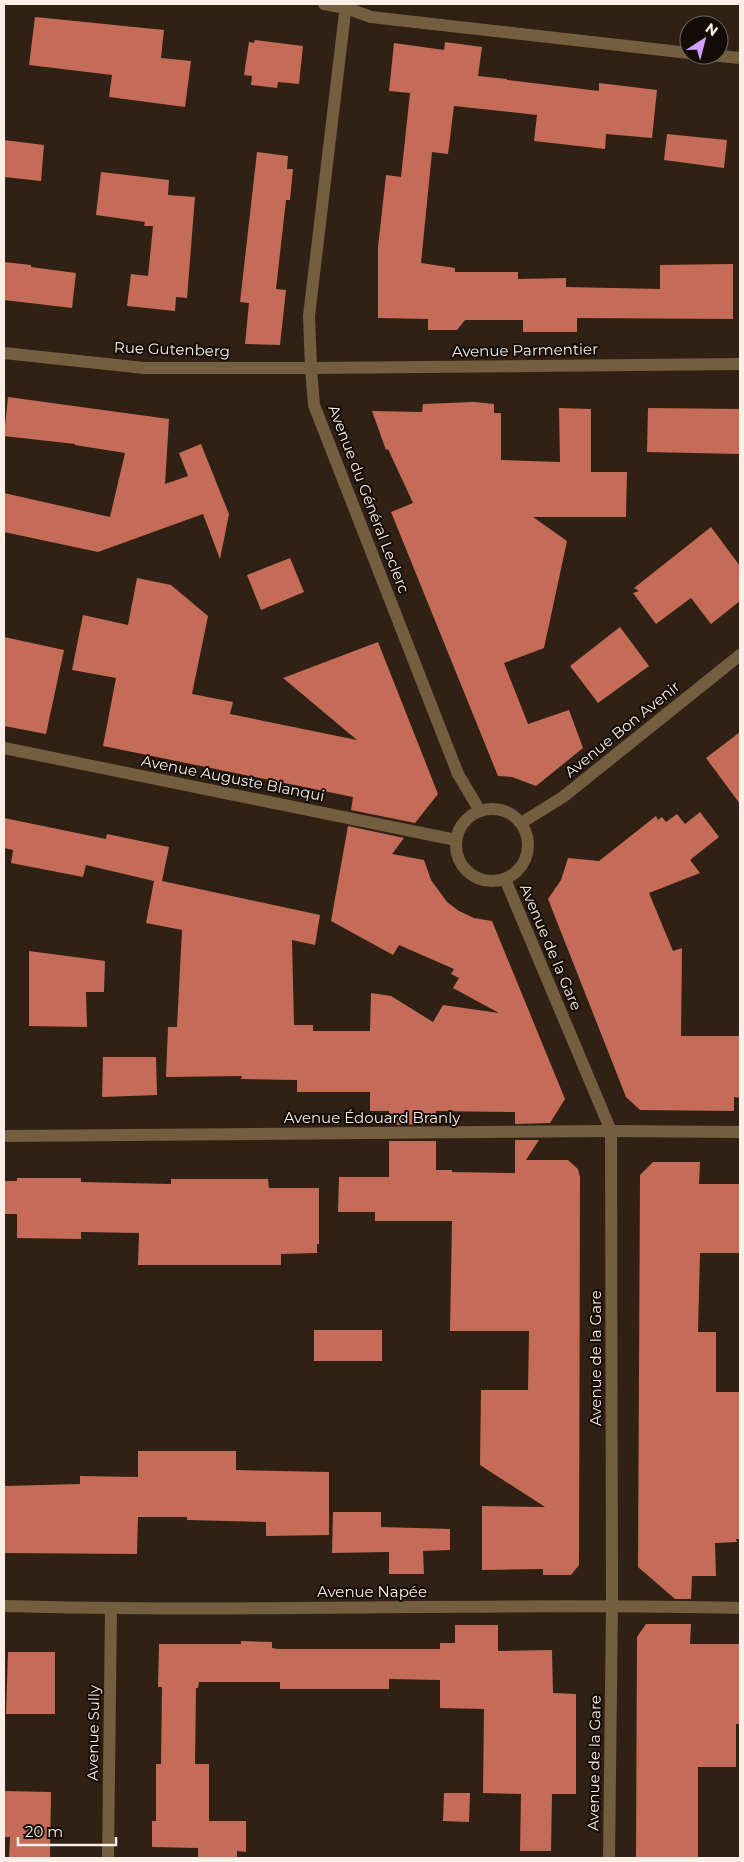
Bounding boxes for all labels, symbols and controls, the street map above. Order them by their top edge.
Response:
north arrow [679,15,729,65]
text: N [702,19,722,40]
street label: Rue Gutenberg [114,337,230,361]
street label: Avenue Parmentier [452,339,598,361]
street label: Avenue du Général Leclerc [324,402,414,596]
street label: Avenue Bon Avenir [561,677,683,781]
street label: Avenue Auguste Blanqui [140,751,326,805]
street label: Avenue de la Gare [516,881,586,1013]
street label: Avenue Édouard Branly [284,1108,461,1127]
street label: Avenue de la Gare [586,1290,605,1426]
street label: Avenue Napée [317,1582,427,1601]
street label: Avenue Sully [83,1684,103,1781]
street label: Avenue de la Gare [583,1695,605,1831]
scale bar [18,1814,115,1846]
text: 20 m [25,1822,63,1841]

